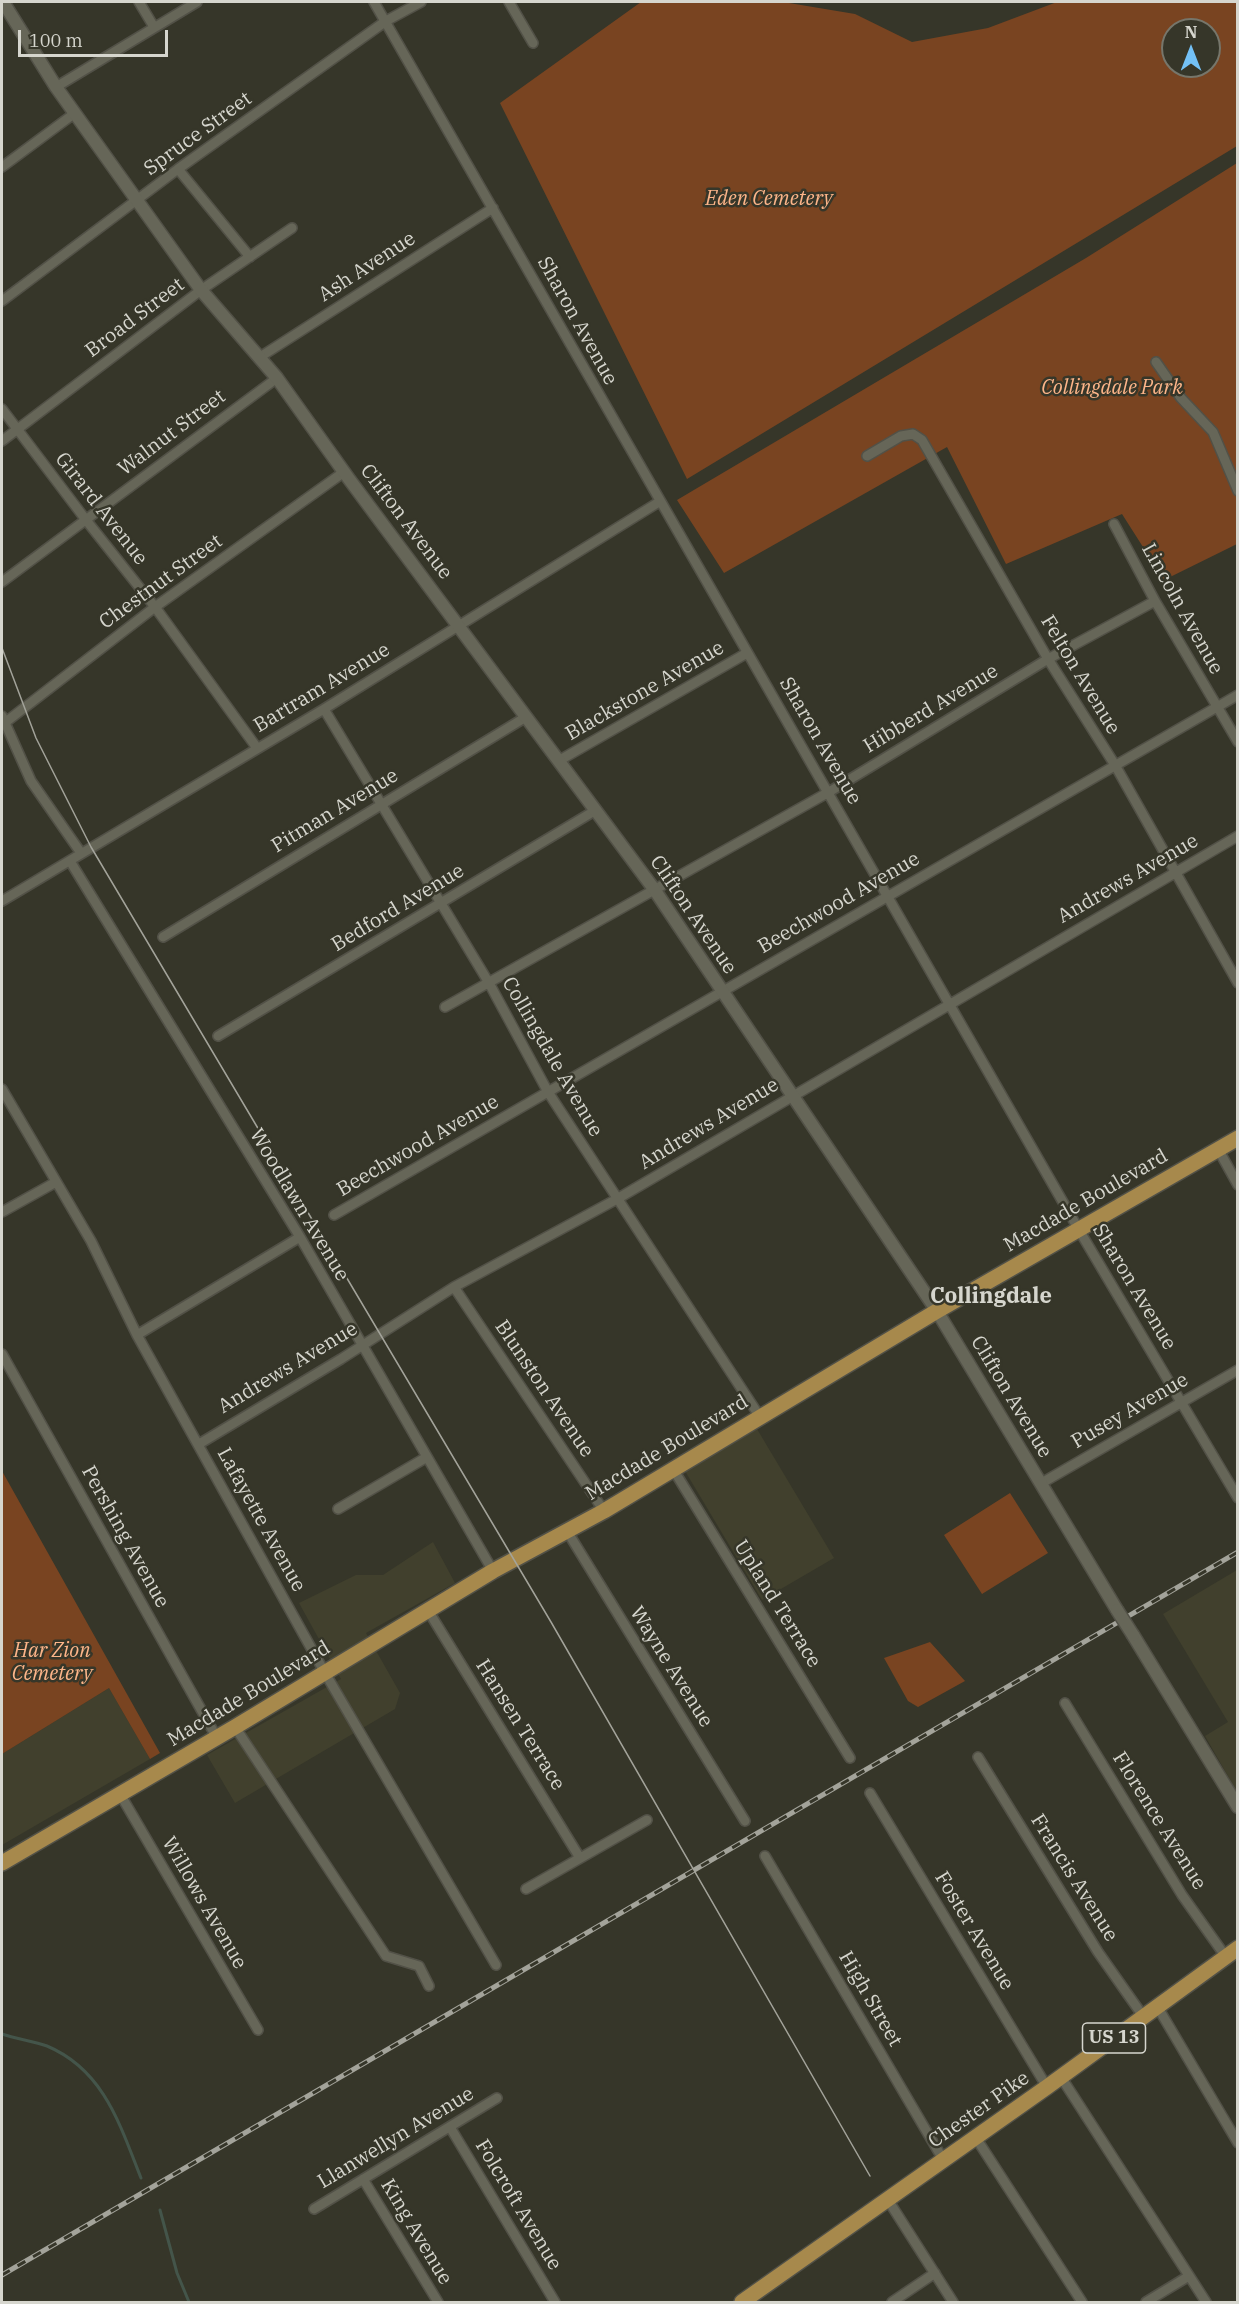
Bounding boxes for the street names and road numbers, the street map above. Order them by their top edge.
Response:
street label: Spruce Street [139,87,257,181]
street label: Ash Avenue [314,227,420,307]
street label: Sharon Avenue [532,253,622,389]
street label: Broad Street [81,273,189,363]
street label: Walnut Street [114,385,230,481]
street label: Girard Avenue [50,448,152,570]
street label: Clifton Avenue [355,460,457,584]
street label: Chestnut Street [95,529,227,635]
street label: Lincoln Avenue [1136,539,1228,679]
street label: Felton Avenue [1035,611,1125,739]
street label: Blackstone Avenue [562,636,728,746]
street label: Bartram Avenue [250,638,394,738]
street label: Hibberd Avenue [859,659,1003,759]
street label: Sharon Avenue [774,673,866,809]
street label: Pitman Avenue [267,764,403,858]
street label: Andrews Avenue [1053,829,1203,929]
street label: Beechwood Avenue [754,847,924,959]
street label: Clifton Avenue [644,851,742,979]
street label: Bedford Avenue [327,859,469,957]
street label: Collingdale Avenue [496,973,608,1141]
street label: Andrews Avenue [635,1073,783,1175]
street label: Beechwood Avenue [333,1090,503,1202]
street label: Woodlawn Avenue [244,1124,354,1286]
street label: Macdade Boulevard [1000,1144,1172,1258]
street label: Sharon Avenue [1087,1220,1181,1354]
street label: Blunston Avenue [489,1316,599,1462]
street label: Andrews Avenue [214,1317,362,1419]
street label: Clifton Avenue [965,1332,1057,1462]
street label: Pusey Avenue [1067,1368,1193,1454]
street label: Macdade Boulevard [581,1390,753,1506]
street label: Lafayette Avenue [211,1444,311,1596]
street label: Pershing Avenue [76,1462,174,1612]
street label: Upland Terrace [728,1536,826,1672]
street label: Wayne Avenue [624,1602,718,1732]
street label: Macdade Boulevard [163,1636,335,1752]
street label: Hansen Terrace [470,1655,570,1795]
street label: Florence Avenue [1107,1748,1211,1894]
street label: Francis Avenue [1025,1810,1123,1946]
street label: Willows Avenue [156,1833,252,1973]
street label: Foster Avenue [929,1867,1019,1995]
street label: High Street [833,1947,907,2051]
road number: US 13 [1082,2023,1146,2053]
street label: Chester Pike [924,2066,1034,2154]
street label: Llanwellyn Avenue [314,2082,478,2194]
street label: Folcroft Avenue [470,2135,566,2275]
street label: King Avenue [375,2175,457,2289]

